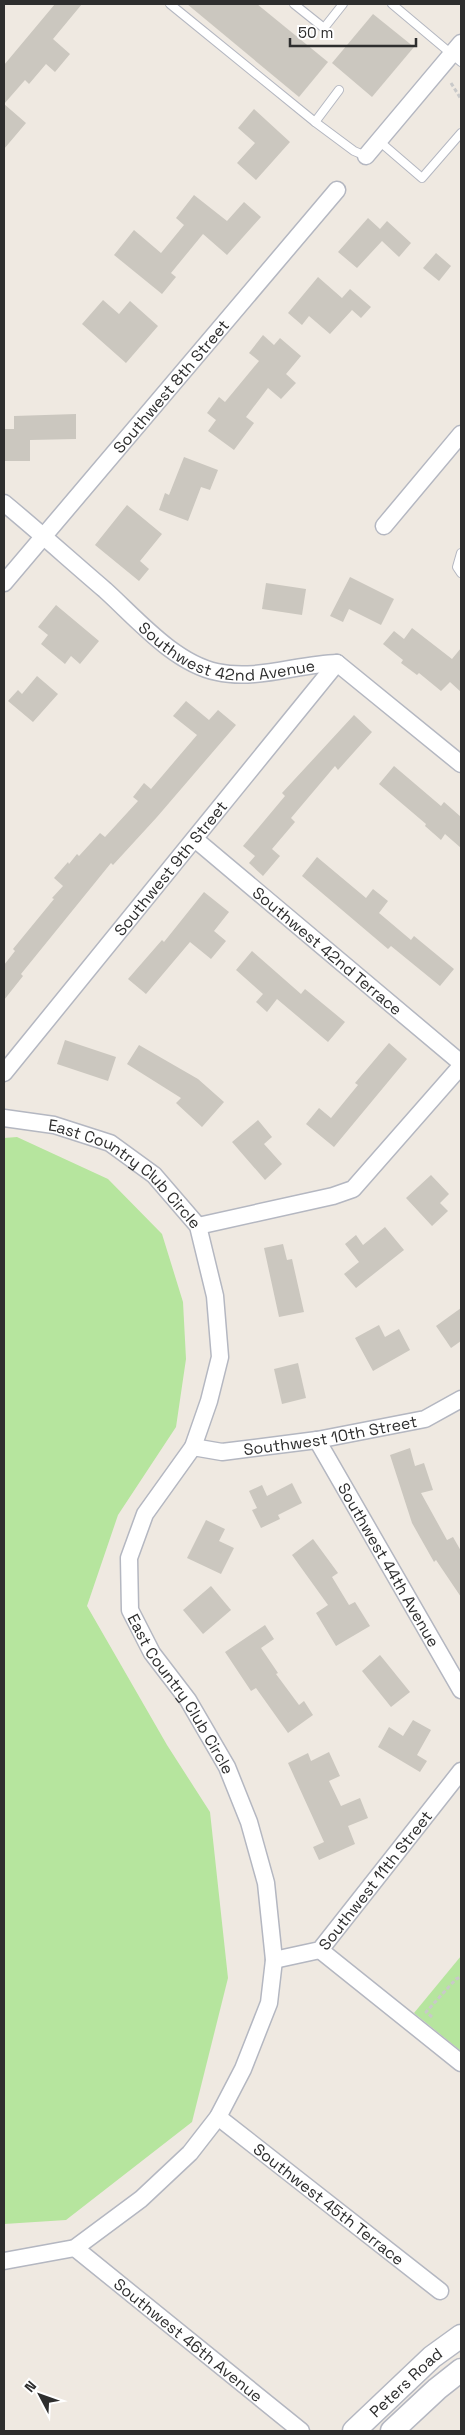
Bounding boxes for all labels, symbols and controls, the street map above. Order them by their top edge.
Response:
scale bar [290,15,416,47]
text: 50 m [298,23,333,42]
street label: Southwest 8th Street [108,315,233,457]
street label: Southwest 42nd Avenue [134,617,316,685]
street label: Southwest 9th Street [109,796,232,940]
street label: Southwest 42nd Terrace [248,882,407,1020]
street label: East Country Club Circle [47,1114,206,1233]
street label: Southwest 10th Street [242,1410,419,1460]
street label: Southwest 44th Avenue [333,1479,444,1651]
street label: East Country Club Circle [123,1610,239,1777]
street label: Southwest 11th Street [314,1806,437,1954]
street label: Southwest 45th Terrace [249,2138,409,2270]
street label: Southwest 46th Avenue [110,2273,267,2407]
street label: Peters Road [365,2343,446,2422]
north arrow [15,2370,65,2420]
text: N [20,2377,40,2396]

